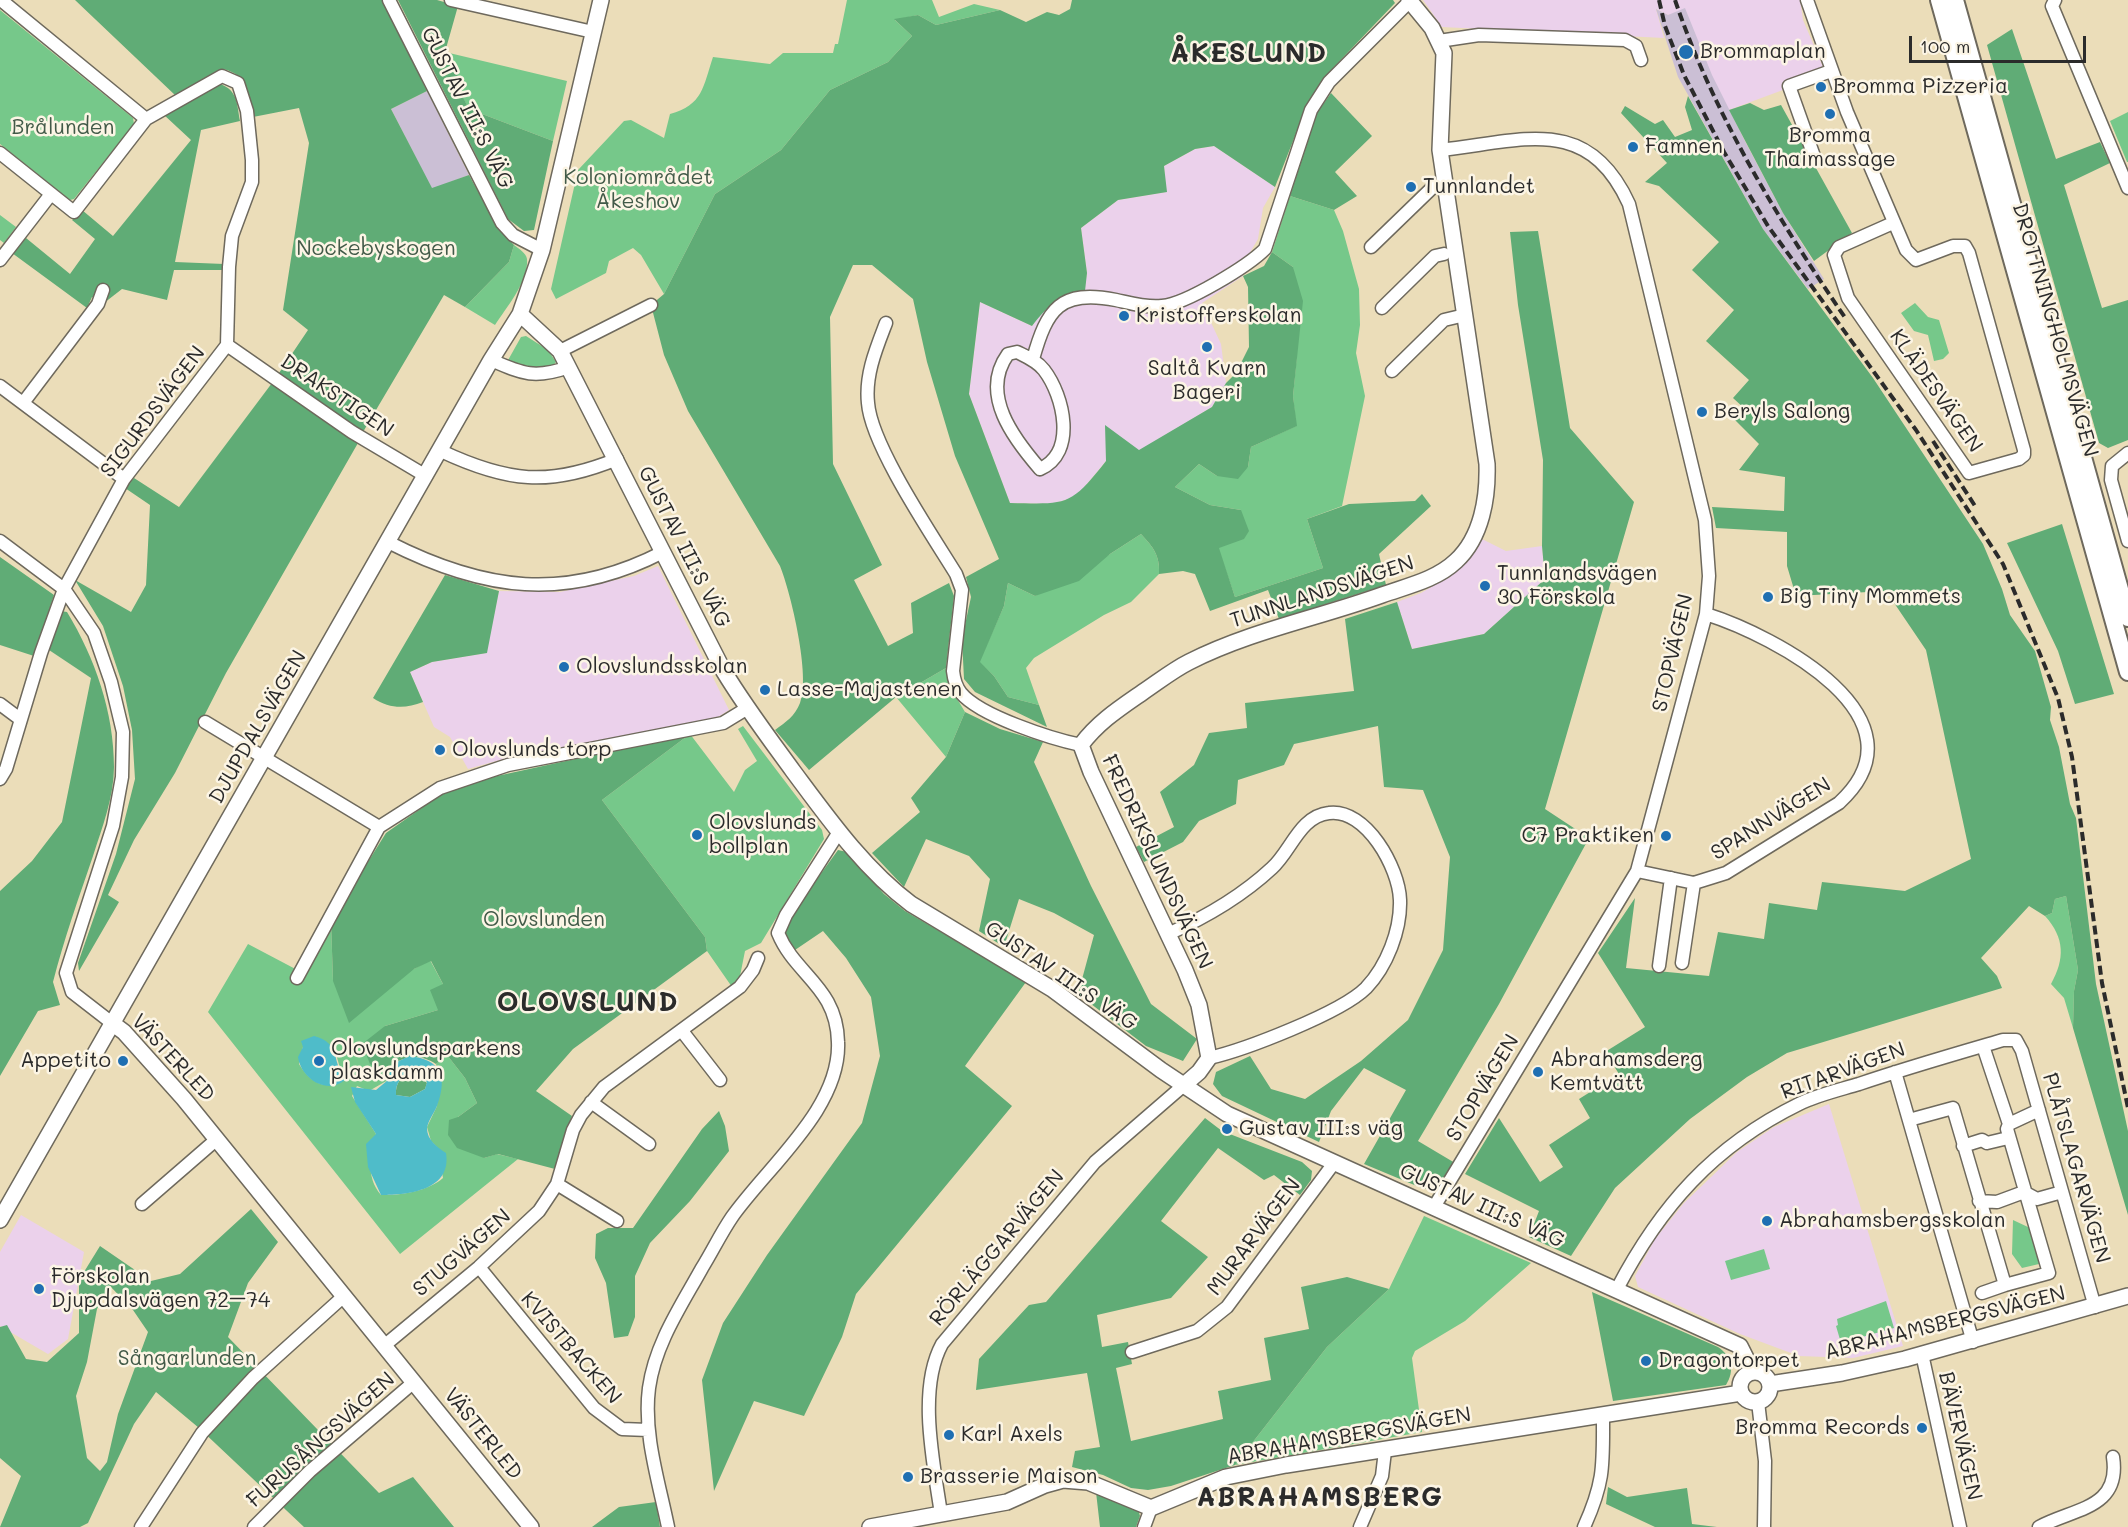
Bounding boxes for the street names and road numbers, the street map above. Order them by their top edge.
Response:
street label: GUSTAV III:S VÄG [415,23,519,193]
street label: DROTTNINGHOLMSVÄGEN [2007,200,2103,460]
street label: KLÄDESVÄGEN [1884,325,1988,457]
street label: SIGURDSVÄGEN [95,341,211,483]
street label: DRAKSTIGEN [276,349,398,443]
street label: GUSTAV III:S VÄG [632,462,736,632]
street label: TUNNLANDSVÄGEN [1227,550,1417,634]
street label: STOPVÄGEN [1647,592,1699,714]
street label: DJUPDALSVÄGEN [204,646,312,808]
street label: FREDRIKSLUNDSVÄGEN [1096,751,1218,973]
street label: SPANNVÄGEN [1706,772,1836,866]
street label: GUSTAV III:S VÄG [980,916,1142,1036]
street label: VÄSTERLED [126,1009,220,1107]
street label: STOPVÄGEN [1441,1030,1525,1146]
street label: RITARVÄGEN [1777,1037,1909,1105]
street label: PLÅTSLAGARVÄGEN [2037,1070,2115,1266]
street label: GUSTAV III:S VÄG [1396,1158,1568,1254]
street label: RÖRLÄGGARVÄGEN [924,1165,1070,1331]
street label: MURARVÄGEN [1202,1173,1306,1301]
street label: STUGVÄGEN [408,1204,516,1302]
street label: ABRAHAMSBERGSVÄGEN [1822,1281,2068,1365]
street label: KVISTBACKEN [515,1287,627,1409]
street label: FURUSÅNGSVÄGEN [242,1367,400,1513]
street label: BÄVERVÄGEN [1933,1369,1987,1503]
street label: VÄSTERLED [438,1383,528,1485]
street label: ABRAHAMSBERGSVÄGEN [1225,1402,1473,1470]

